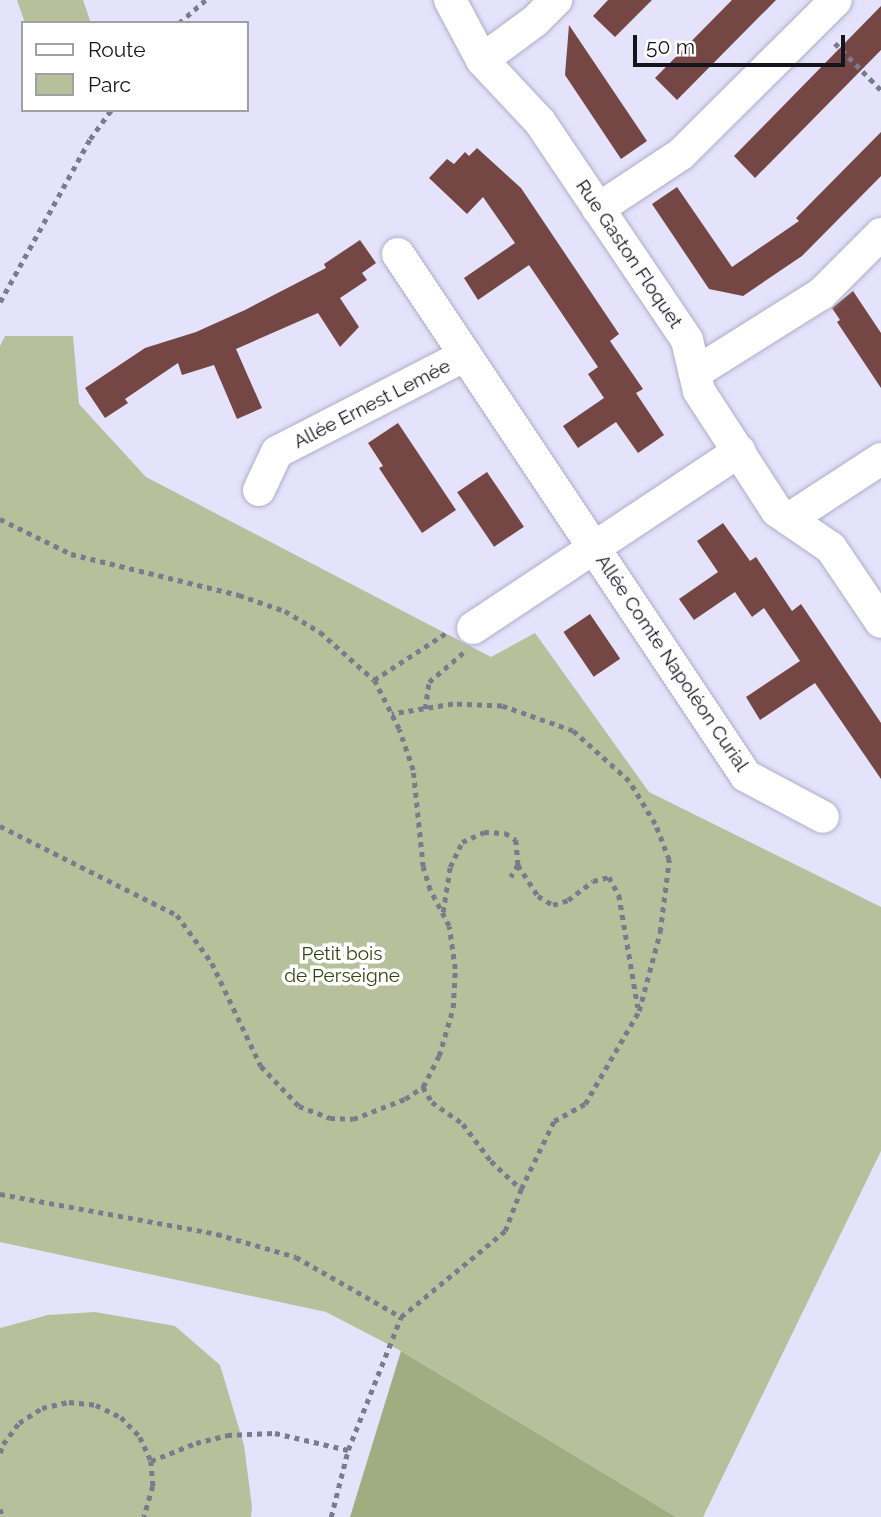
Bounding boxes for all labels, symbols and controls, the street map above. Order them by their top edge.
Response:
legend [21,21,248,112]
scale bar [636,21,848,65]
text: 50 m [646,34,695,59]
text: Route [88,37,146,62]
text: Parc [88,72,131,97]
street label: Rue Gaston Floquet [571,175,687,333]
street label: Allée Ernest Lemée [290,355,454,453]
street label: Allée Comte Napoléon Curial [591,550,753,776]
park label: Petit bois de Perseigne [284,943,400,987]

